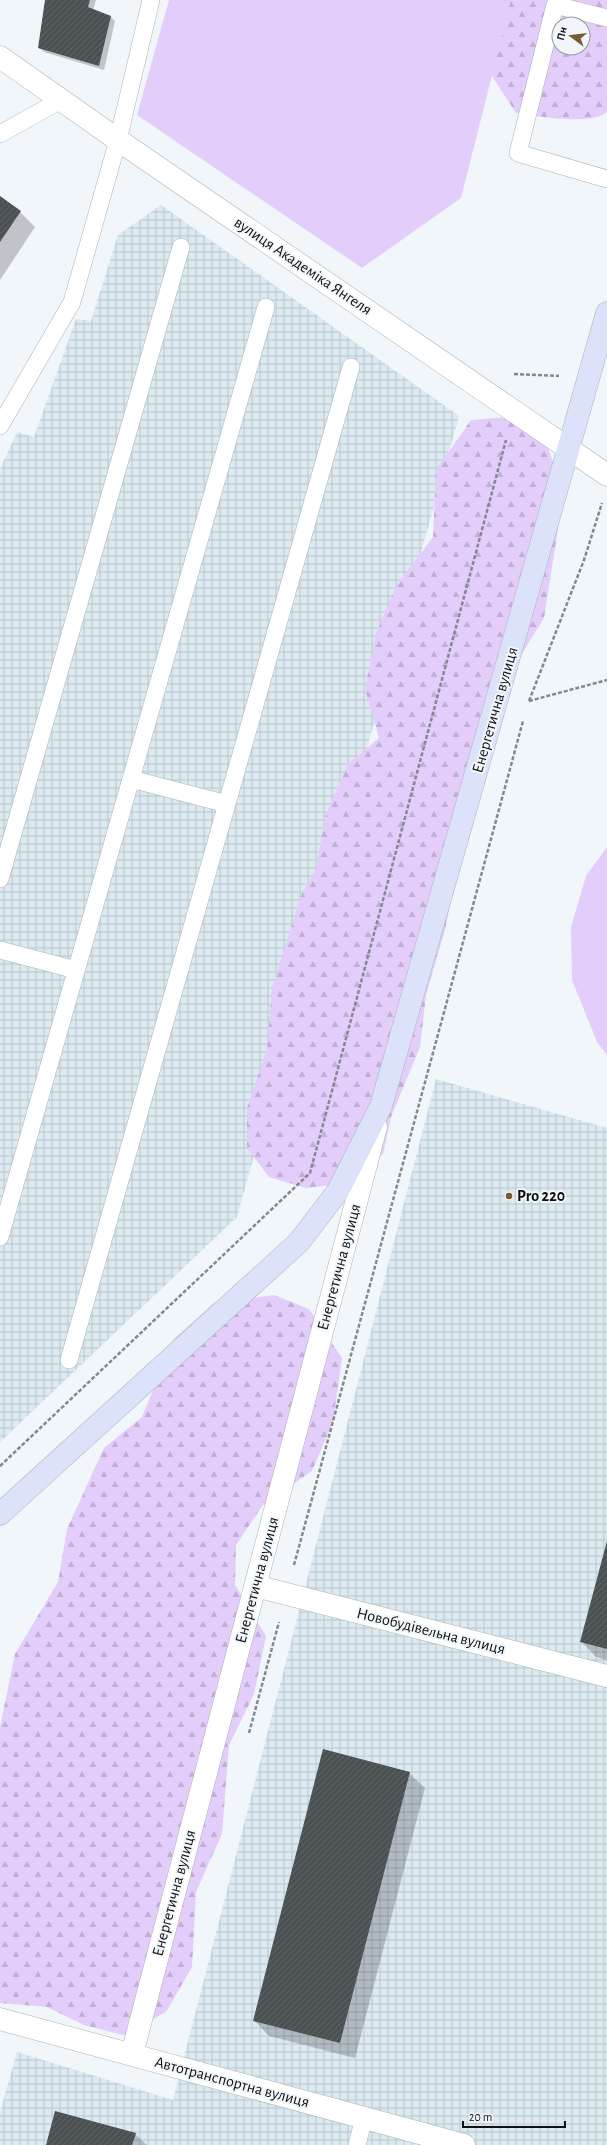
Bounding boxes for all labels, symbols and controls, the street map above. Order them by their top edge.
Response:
north arrow [551,16,591,56]
text: Пн [555,26,569,41]
street label: вулиця Академіка Янгеля [231,214,375,319]
street label: Енергетична вулиця [469,645,522,775]
place label: Pro 220 [517,1188,565,1204]
marker: Pro 220 [504,1191,514,1201]
street label: Енергетична вулиця [314,1202,365,1332]
street label: Енергетична вулиця [232,1515,283,1645]
street label: Новобудівельна вулиця [355,1605,507,1658]
street label: Енергетична вулиця [149,1828,200,1958]
street label: Автотранспортна вулиця [153,2054,311,2111]
scale bar [463,2103,565,2129]
text: 20 m [469,2111,492,2123]

